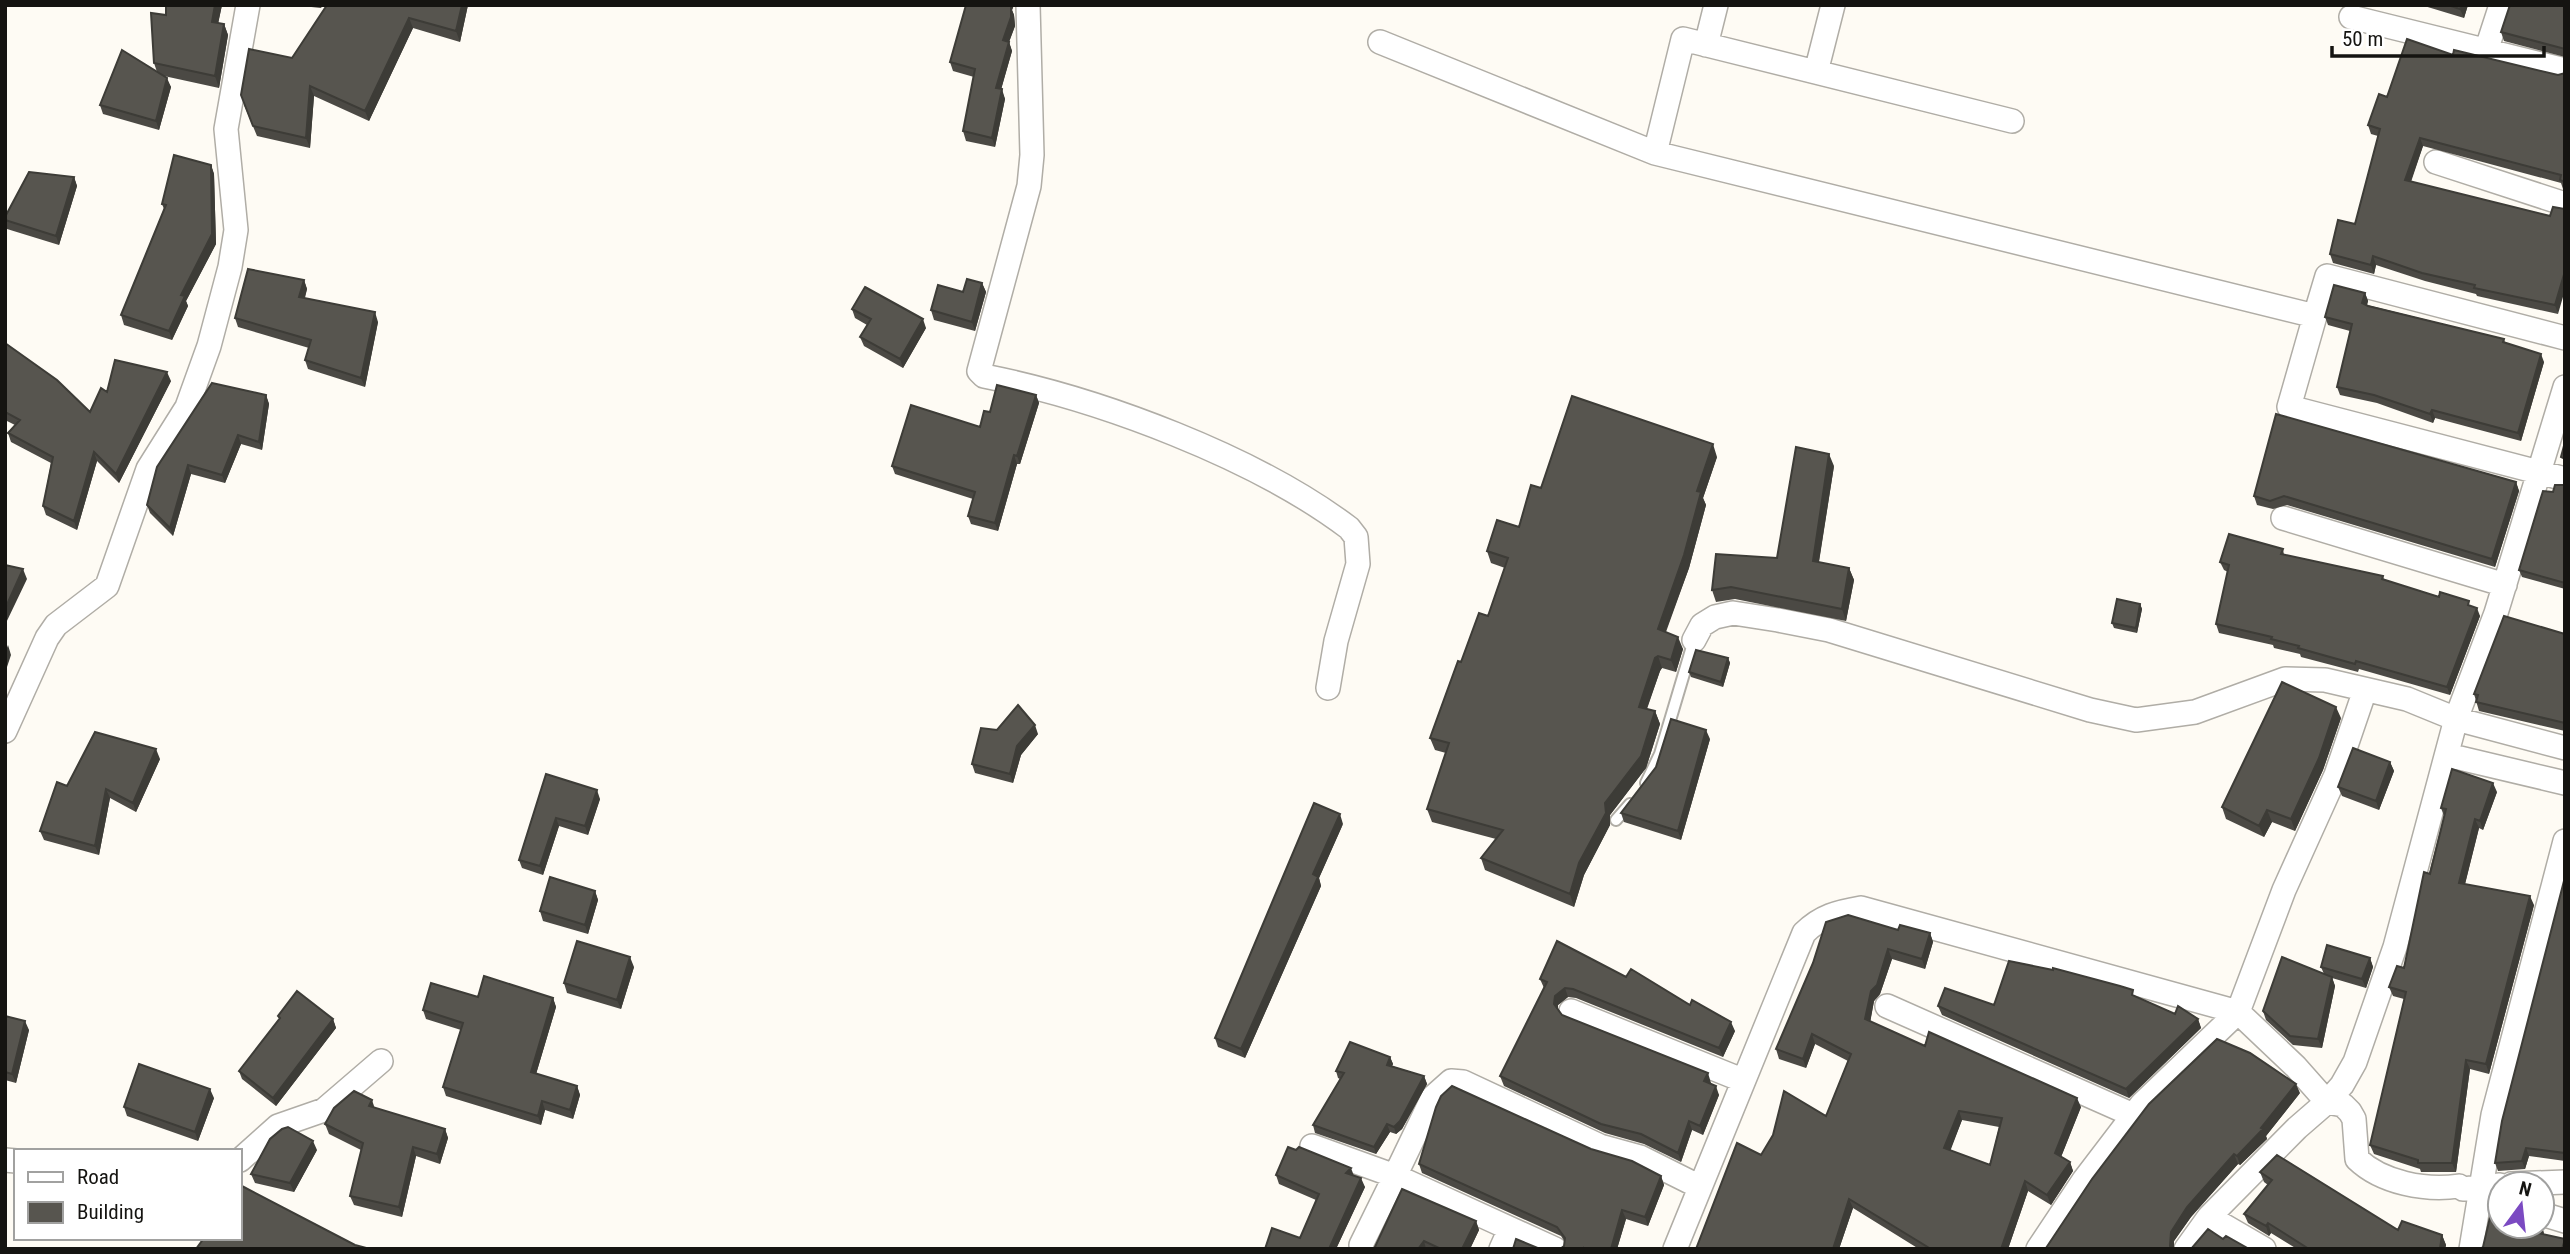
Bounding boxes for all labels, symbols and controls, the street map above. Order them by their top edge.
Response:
scale bar [2332,14,2544,58]
text: 50 m [2342,27,2383,51]
legend [14,1149,242,1240]
text: Road [77,1165,119,1189]
north arrow [2486,1170,2556,1240]
text: N [2517,1176,2534,1202]
text: Building [77,1200,144,1224]

